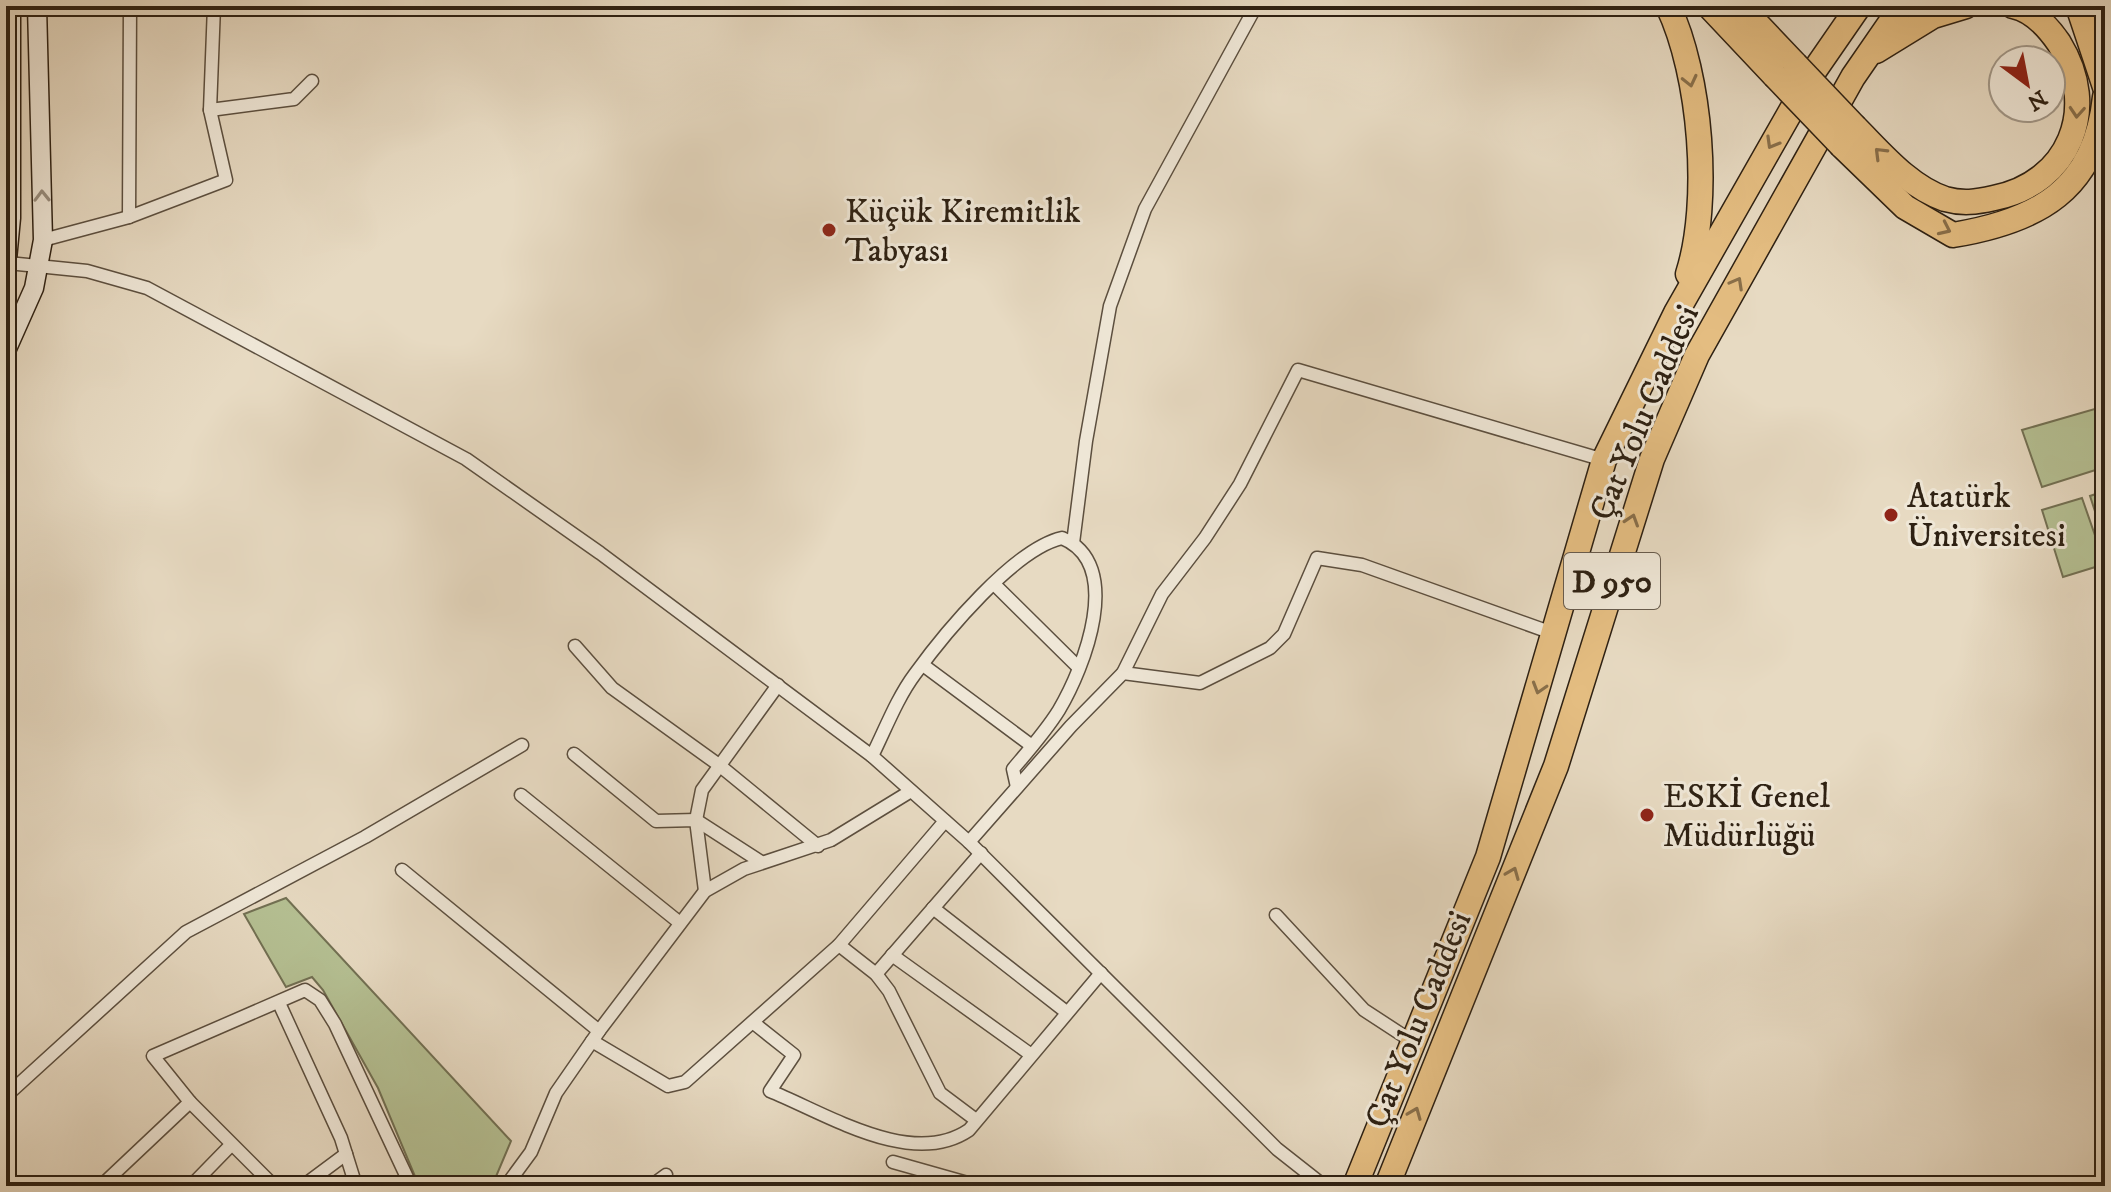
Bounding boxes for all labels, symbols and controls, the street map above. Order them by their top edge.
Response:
north arrow [1987,44,2067,124]
one-way arrow [1681,73,1698,87]
text: N [2022,83,2052,116]
one-way arrow [2069,106,2086,119]
one-way arrow [1766,134,1782,149]
one-way arrow [1875,148,1890,162]
one-way arrow [33,189,50,202]
place label: Küçük Kiremitlik Tabyası [845,191,1081,272]
one-way arrow [1937,219,1951,235]
marker: Küçük Kiremitlik Tabyası [820,221,838,239]
one-way arrow [1727,277,1742,291]
street label: Çat Yolu Caddesi [1581,299,1709,527]
place label: Atatürk Üniversitesi [1907,476,2066,557]
marker: Atatürk Üniversitesi [1882,506,1900,524]
one-way arrow [1623,514,1639,528]
road number: D 950 [1564,553,1660,609]
one-way arrow [1532,680,1548,694]
place label: ESKİ Genel Müdürlüğü [1663,776,1831,857]
marker: ESKİ Genel Müdürlüğü [1638,806,1656,824]
one-way arrow [1503,867,1520,881]
street label: Çat Yolu Caddesi [1356,905,1481,1134]
one-way arrow [1406,1107,1422,1121]

